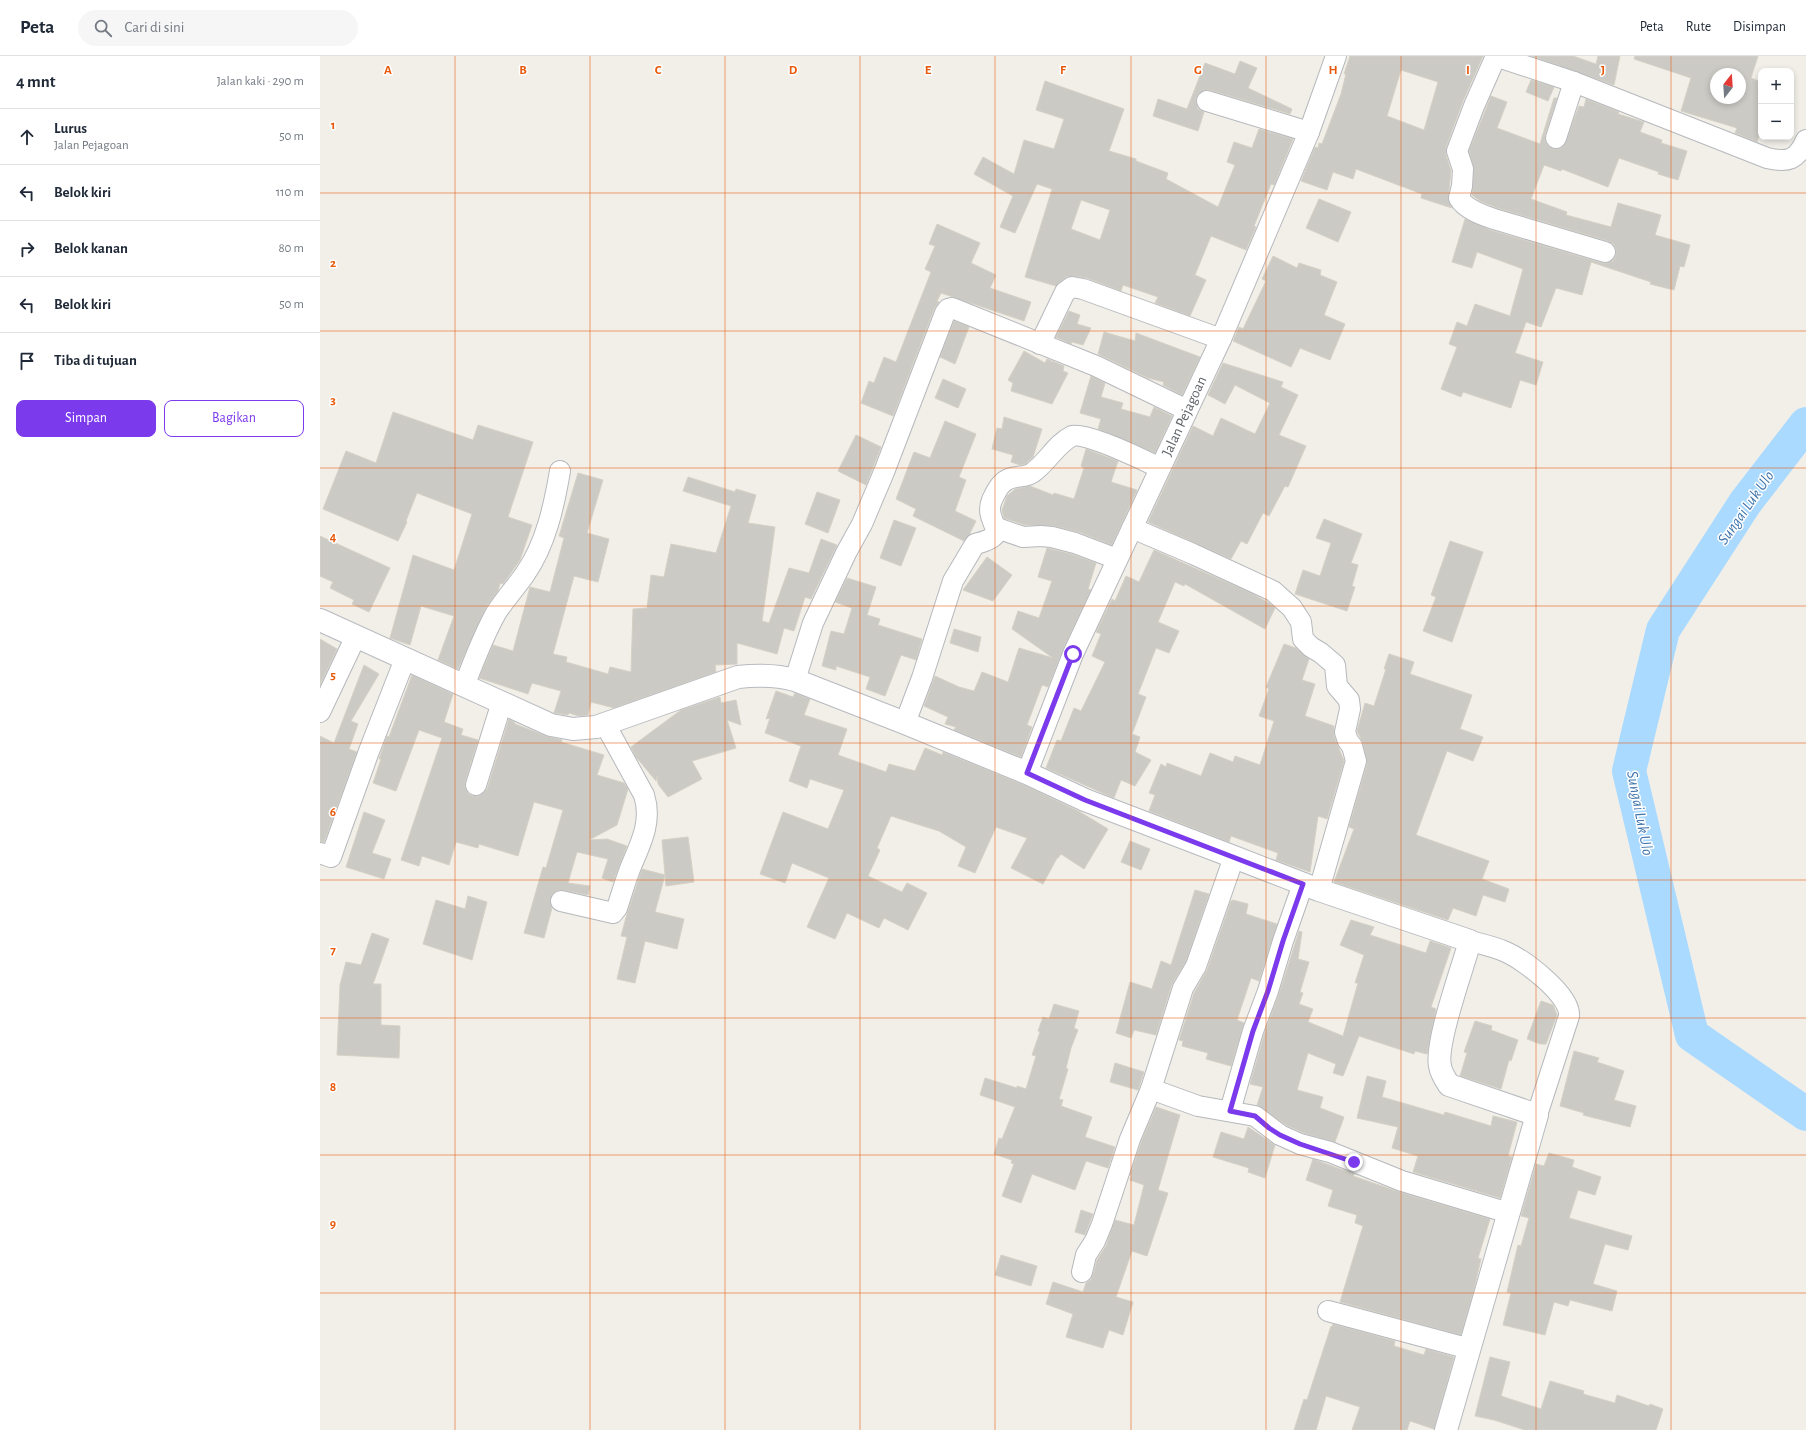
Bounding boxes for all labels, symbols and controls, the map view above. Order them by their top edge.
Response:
search box [78,10,358,46]
icon: search [92,17,114,39]
text: Peta [20,18,54,37]
text: Cari di sini [124,20,184,35]
text: Peta [1640,20,1664,34]
text: Rute [1686,20,1711,34]
text: Disimpan [1733,20,1786,34]
text: A [384,64,392,77]
text: B [519,64,527,77]
text: C [655,64,662,77]
text: D [789,64,798,77]
text: E [925,64,932,77]
text: F [1060,64,1067,77]
text: G [1194,64,1202,77]
text: H [1328,64,1338,77]
text: I [1466,64,1470,77]
text: J [1601,64,1605,77]
north arrow [1710,68,1746,104]
map controls [1758,68,1794,140]
button: + [1758,68,1794,104]
text: 4 mnt [16,73,55,90]
text: Jalan kaki · 290 m [217,75,304,88]
button: − [1758,104,1794,140]
text: 1 [331,119,335,132]
text: Lurus [54,121,87,136]
icon: ahead [16,126,38,148]
text: 50 m [279,130,304,143]
text: Jalan Pejagoan [54,139,129,152]
icon: left [16,182,38,204]
text: Belok kiri [54,185,111,200]
text: 110 m [276,186,304,199]
icon: right [16,238,38,260]
text: Belok kanan [54,241,128,256]
text: 80 m [278,242,304,255]
text: 2 [330,257,336,270]
icon: left [16,294,38,316]
text: Belok kiri [54,297,111,312]
text: 50 m [279,298,304,311]
icon: arrive [16,350,38,372]
text: Tiba di tujuan [54,353,137,368]
street label: Jalan Pejagoan [1159,374,1209,458]
text: 3 [330,394,336,407]
button: Simpan [16,400,156,437]
button: Bagikan [164,400,304,437]
water label: Sungai Luk Ulo [1715,467,1777,547]
text: 4 [330,531,337,544]
route start [1064,645,1082,663]
text: 5 [330,669,336,682]
water label: Sungai Luk Ulo [1624,770,1656,857]
text: 6 [330,806,336,819]
text: 7 [330,944,336,957]
text: 8 [330,1081,336,1094]
route end [1345,1153,1363,1171]
text: 9 [330,1218,336,1231]

